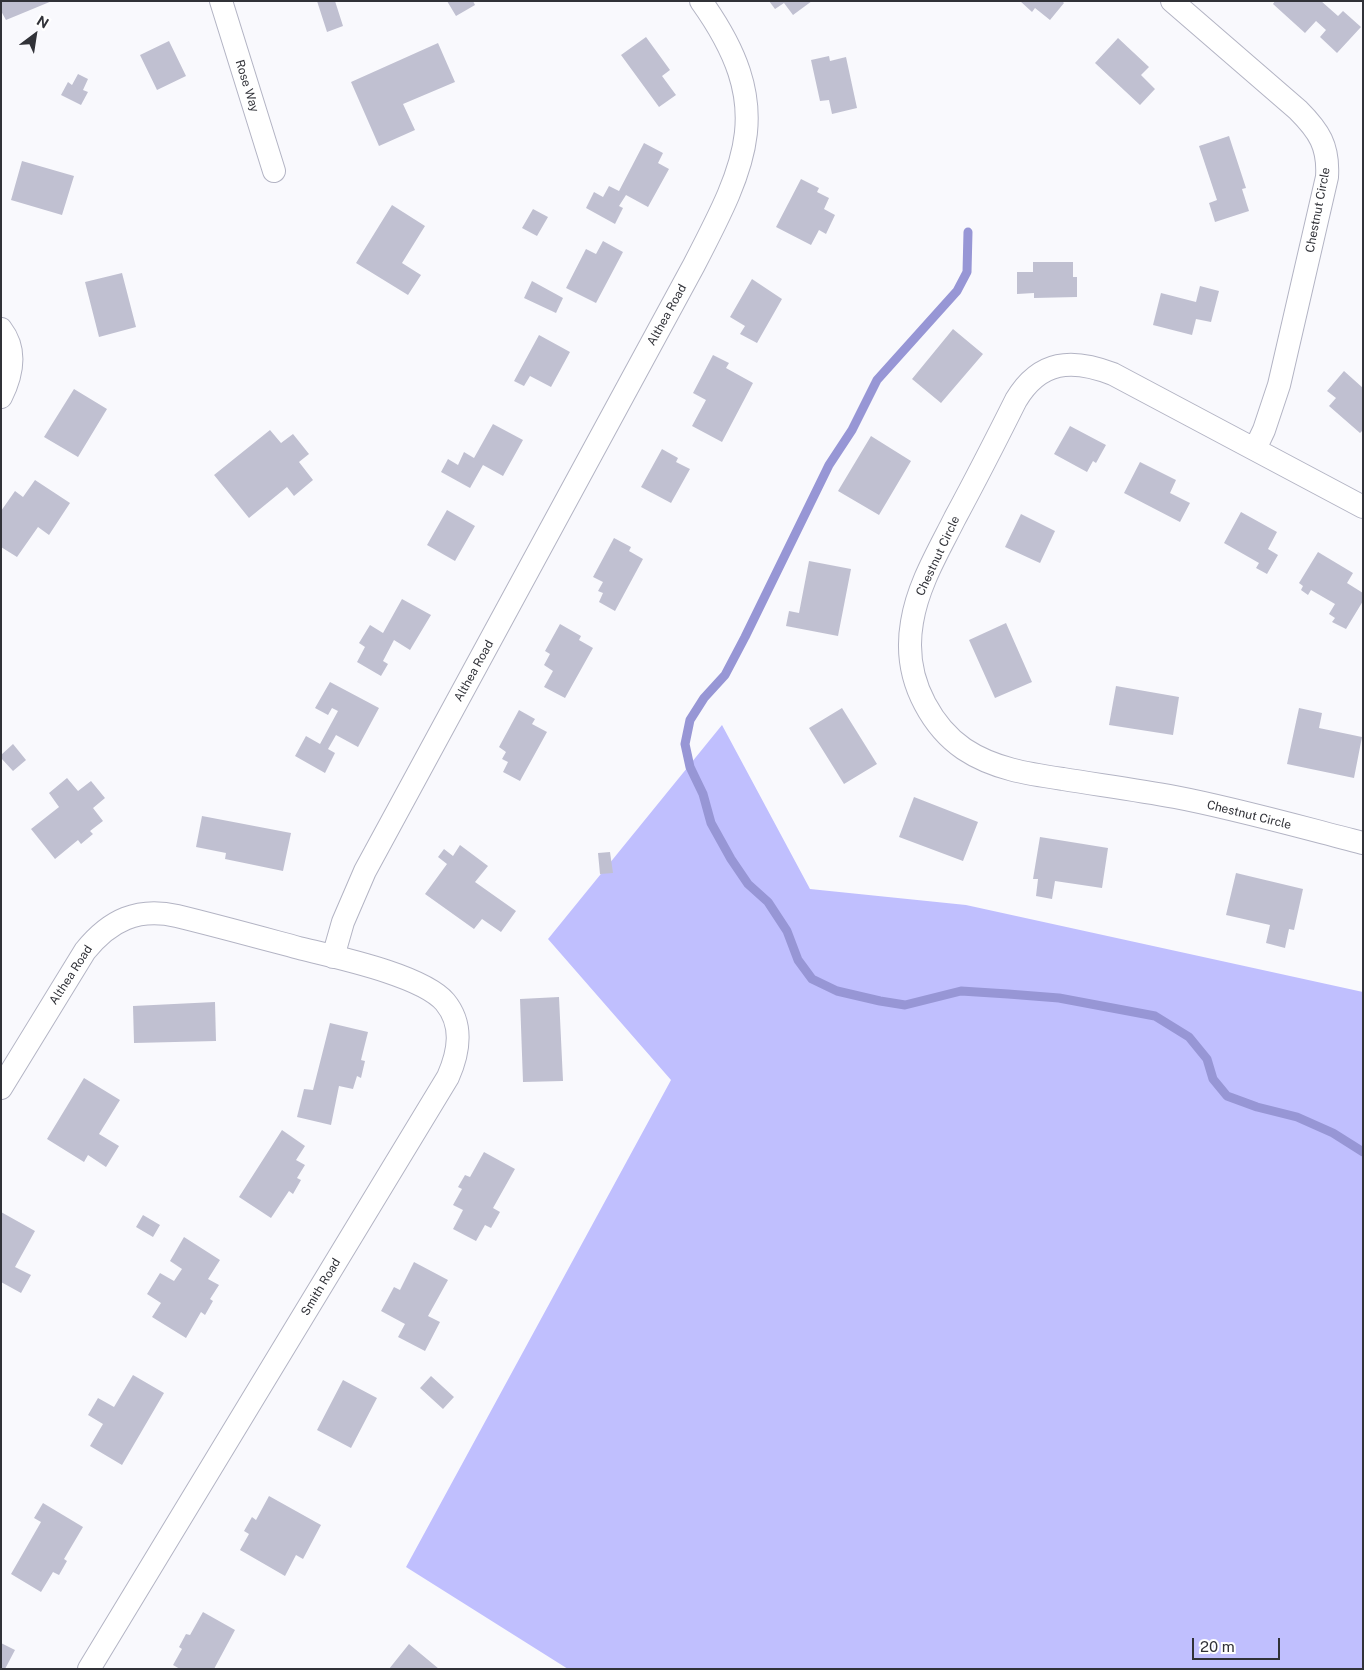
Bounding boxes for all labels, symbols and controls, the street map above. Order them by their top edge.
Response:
north arrow [10,10,60,60]
text: N [34,12,52,32]
street label: Rose Way [232,58,262,114]
street label: Chestnut Circle [1303,166,1333,254]
street label: Althea Road [644,282,690,348]
street label: Chestnut Circle [913,514,963,598]
street label: Althea Road [451,638,497,704]
street label: Chestnut Circle [1205,798,1293,832]
street label: Althea Road [46,943,96,1007]
street label: Smith Road [298,1256,344,1318]
scale bar [1194,1628,1282,1660]
text: 20 m [1200,1638,1235,1655]

